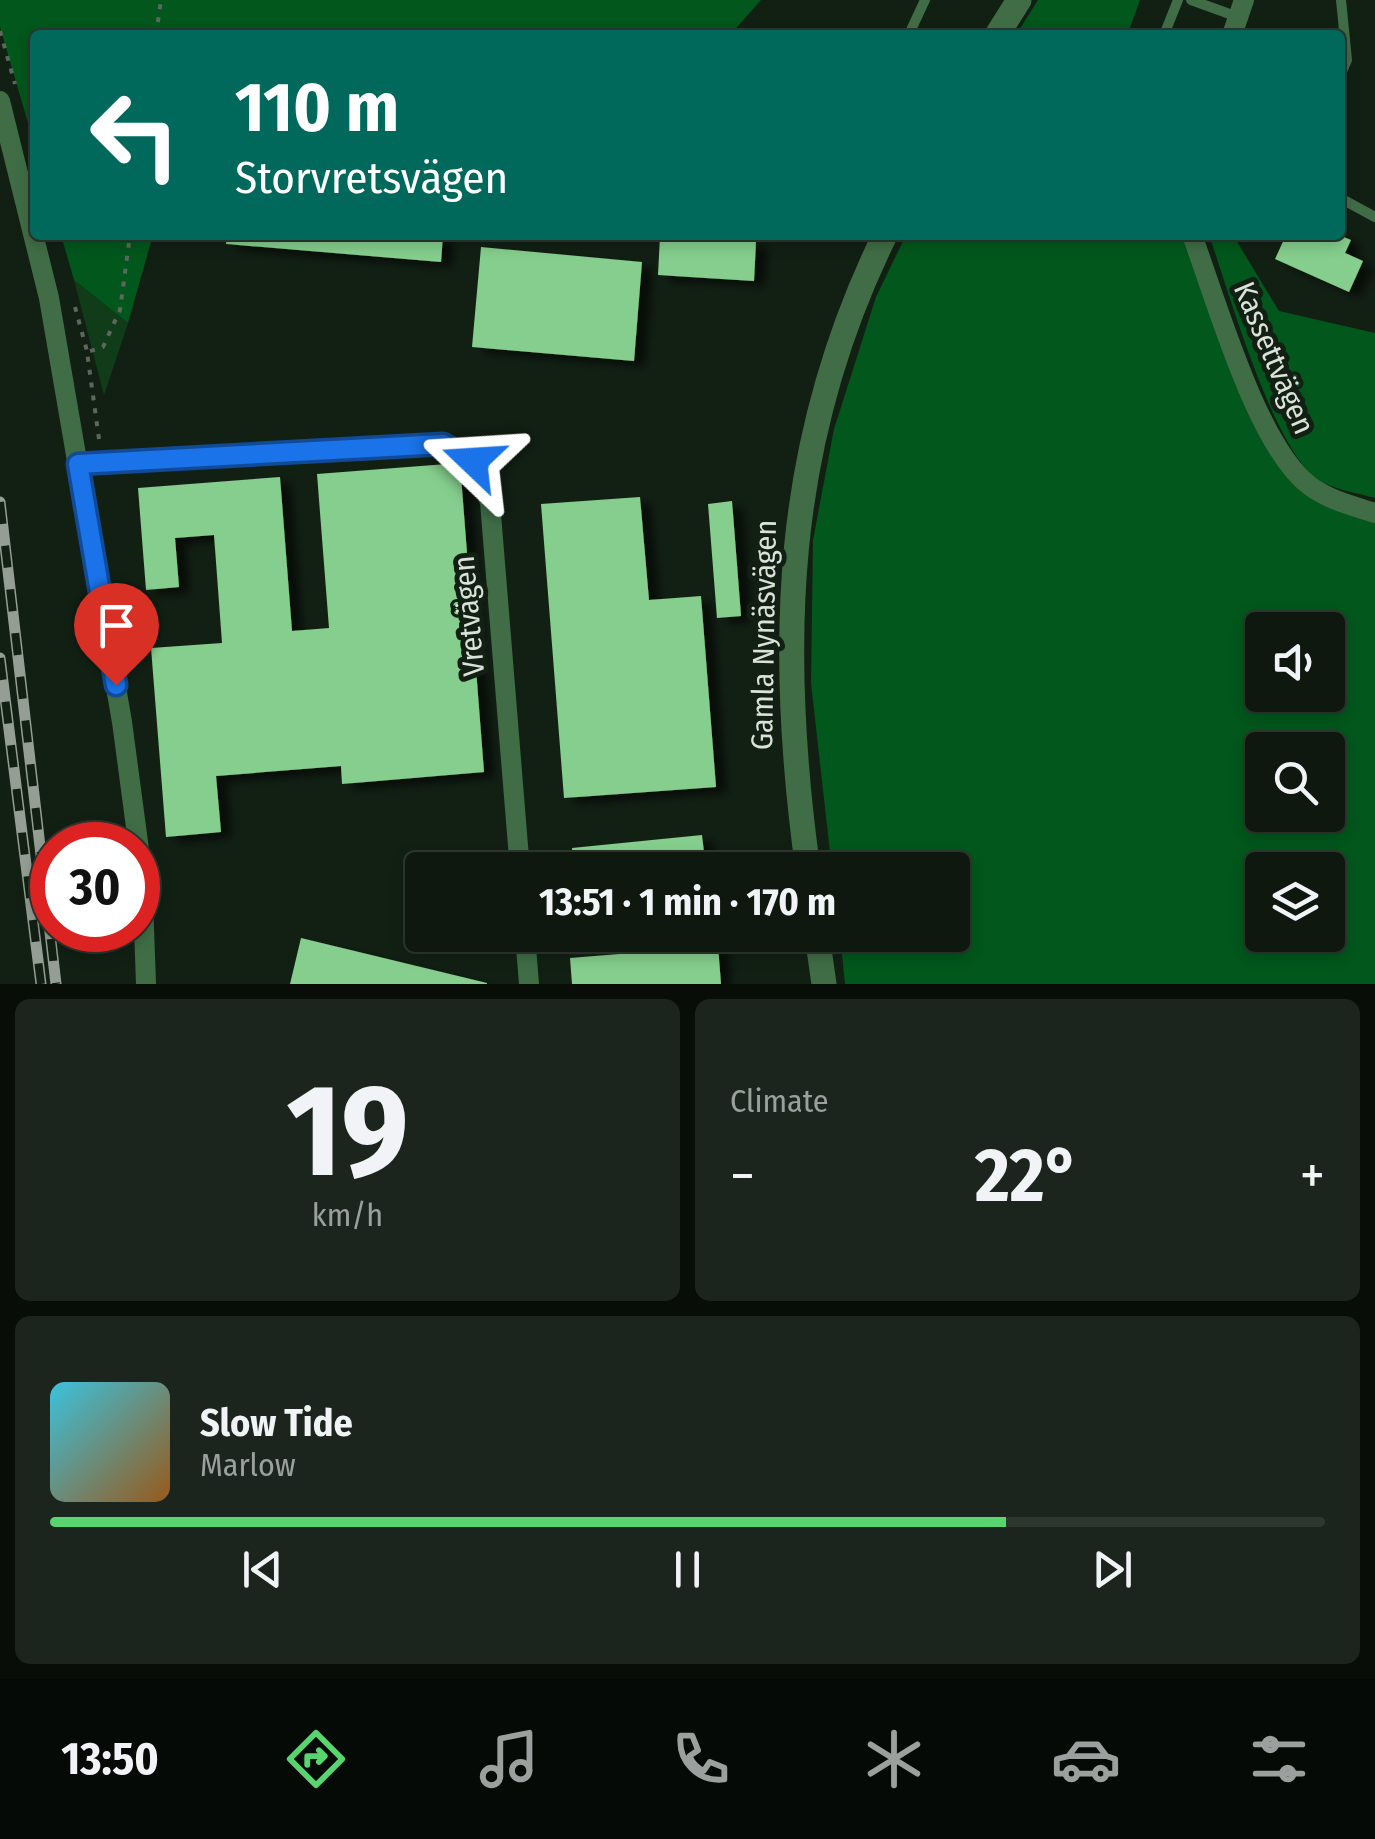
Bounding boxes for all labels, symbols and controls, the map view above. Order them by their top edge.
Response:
text: 110 m [235,66,399,150]
icon: left [70,70,200,200]
text: Storvretsvägen [235,151,508,205]
street label: Kassettvägen [1226,277,1322,439]
position arrow [421,409,525,513]
street label: Gamla Nynäsvägen [744,520,784,750]
street label: Vretvägen [446,554,492,678]
pin [74,583,159,686]
icon: arrive [89,598,144,653]
map controls [1245,612,1345,952]
button: sound [1245,612,1345,712]
button: search [1245,732,1345,832]
speed limit sign: 30 [30,822,160,952]
button: layers [1245,852,1345,952]
text: 13:51 · 1 min · 170 m [539,879,836,925]
text: 19 [286,1053,409,1209]
text: Climate [730,1082,829,1120]
text: 22° [975,1131,1080,1221]
text: − [730,1143,755,1209]
text: + [1300,1143,1325,1209]
text: km/h [312,1196,383,1234]
text: Slow Tide [200,1400,353,1446]
text: Marlow [200,1446,296,1484]
icon: previous [235,1542,290,1597]
icon: pause [660,1542,715,1597]
icon: next [1085,1542,1140,1597]
icon: directions [281,1724,351,1794]
icon: music [474,1724,544,1794]
icon: phone [666,1724,736,1794]
icon: climate [859,1724,929,1794]
icon: car [1051,1724,1121,1794]
icon: filters [1244,1724,1314,1794]
text: 13:50 [61,1732,159,1786]

